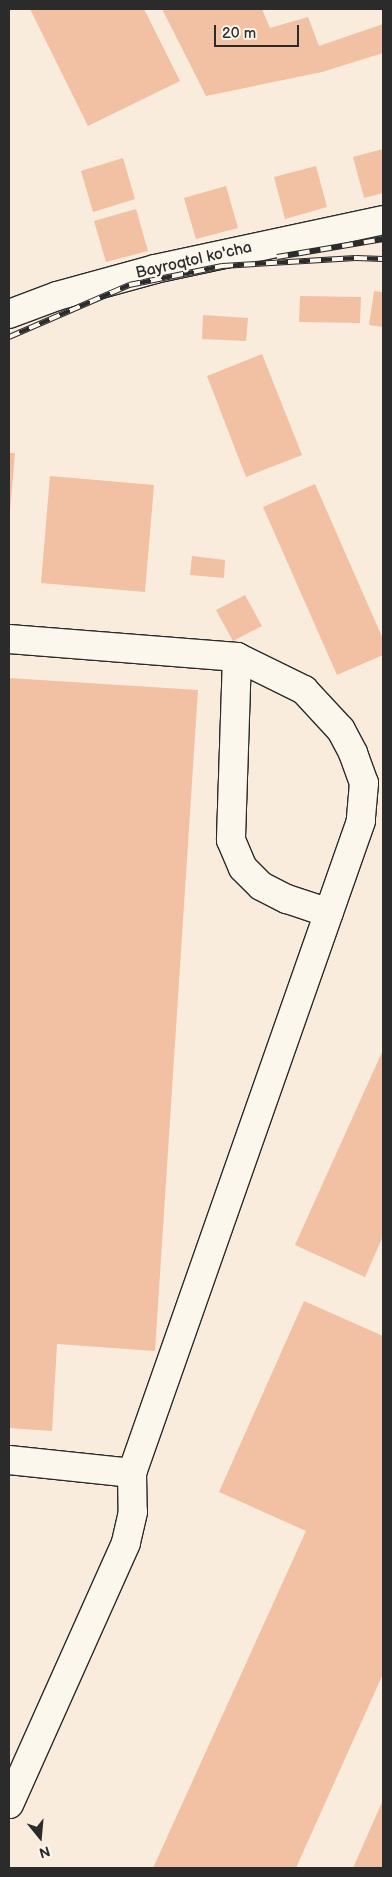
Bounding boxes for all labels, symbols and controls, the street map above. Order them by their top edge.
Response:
scale bar [217,15,302,47]
text: 20 m [222,24,256,43]
street label: Bayroqtol ko'cha [134,238,254,284]
north arrow [15,1812,65,1862]
text: N [37,1842,52,1861]

